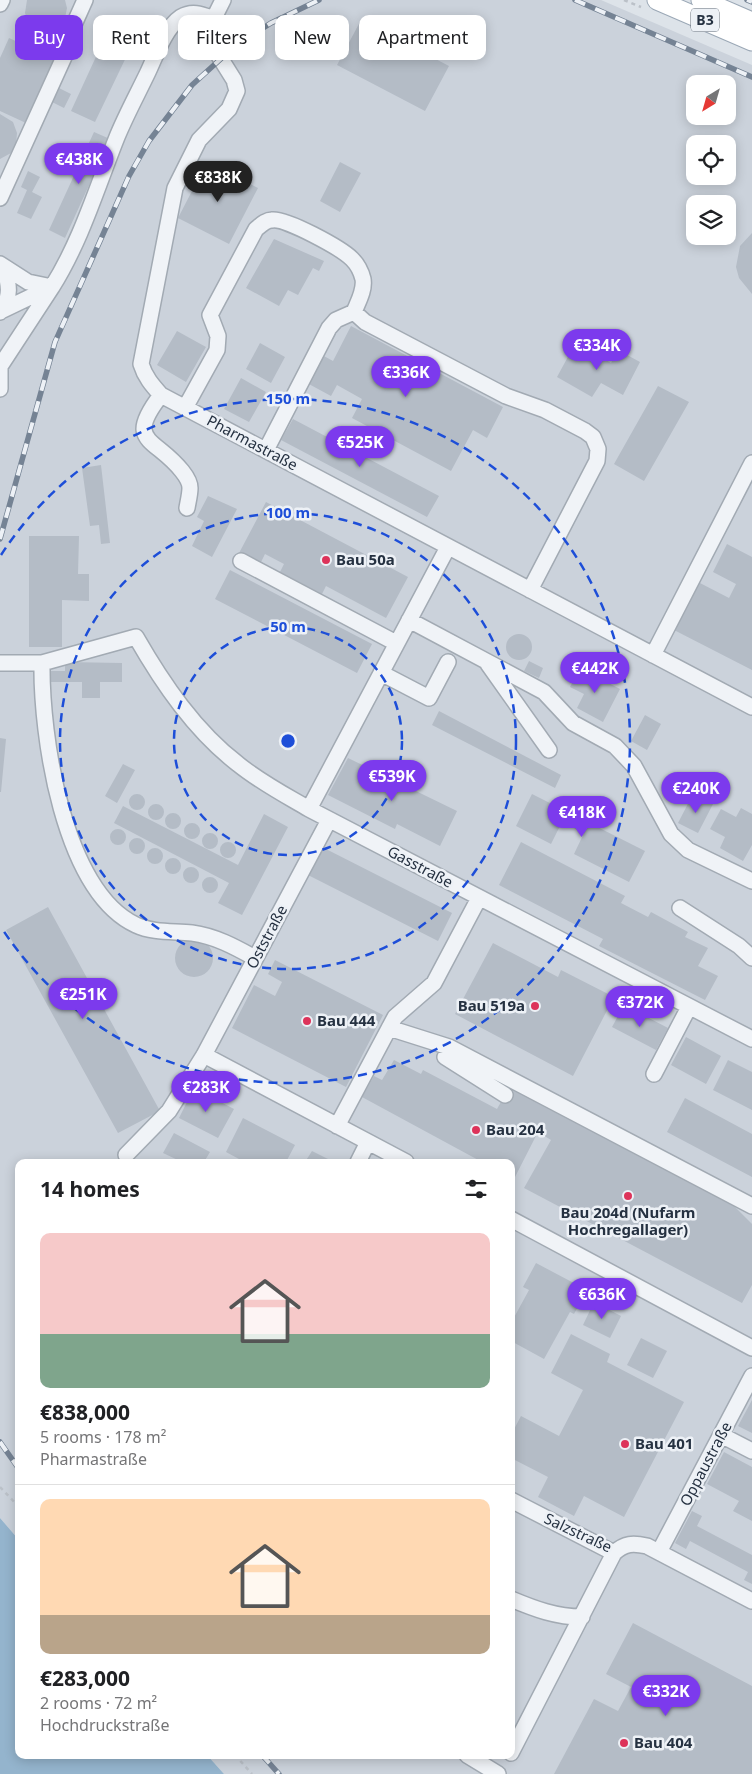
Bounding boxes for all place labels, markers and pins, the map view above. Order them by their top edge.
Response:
pin: €438K [44,142,114,185]
pin: €838K [183,160,253,203]
pin: €334K [562,328,632,371]
pin: €336K [371,356,441,398]
pin: €525K [325,426,395,468]
place label: Bau 50a [336,549,395,569]
marker: Bau 50a [320,554,332,566]
pin: €442K [560,652,630,694]
centre of rings [279,732,297,750]
pin: €539K [357,760,427,802]
pin: €240K [661,772,731,814]
pin: €418K [547,796,617,838]
pin: €251K [48,978,118,1020]
pin: €372K [605,986,675,1028]
place label: Bau 519a [458,995,525,1015]
marker: Bau 519a [529,1000,541,1012]
place label: Bau 444 [317,1010,376,1030]
marker: Bau 444 [301,1015,313,1027]
pin: €283K [171,1070,241,1113]
place label: Bau 204 [486,1119,545,1139]
marker: Bau 204 [470,1124,482,1136]
marker: Bau 204d (Nufarm Hochregallager) [622,1190,634,1202]
place label: Bau 204d (Nufarm Hochregallager) [561,1202,695,1239]
pin: €636K [567,1278,637,1320]
place label: Bau 401 [635,1433,693,1453]
marker: Bau 401 [619,1438,631,1450]
pin: €332K [631,1674,701,1717]
place label: Bau 404 [634,1732,693,1752]
marker: Bau 404 [618,1737,630,1749]

